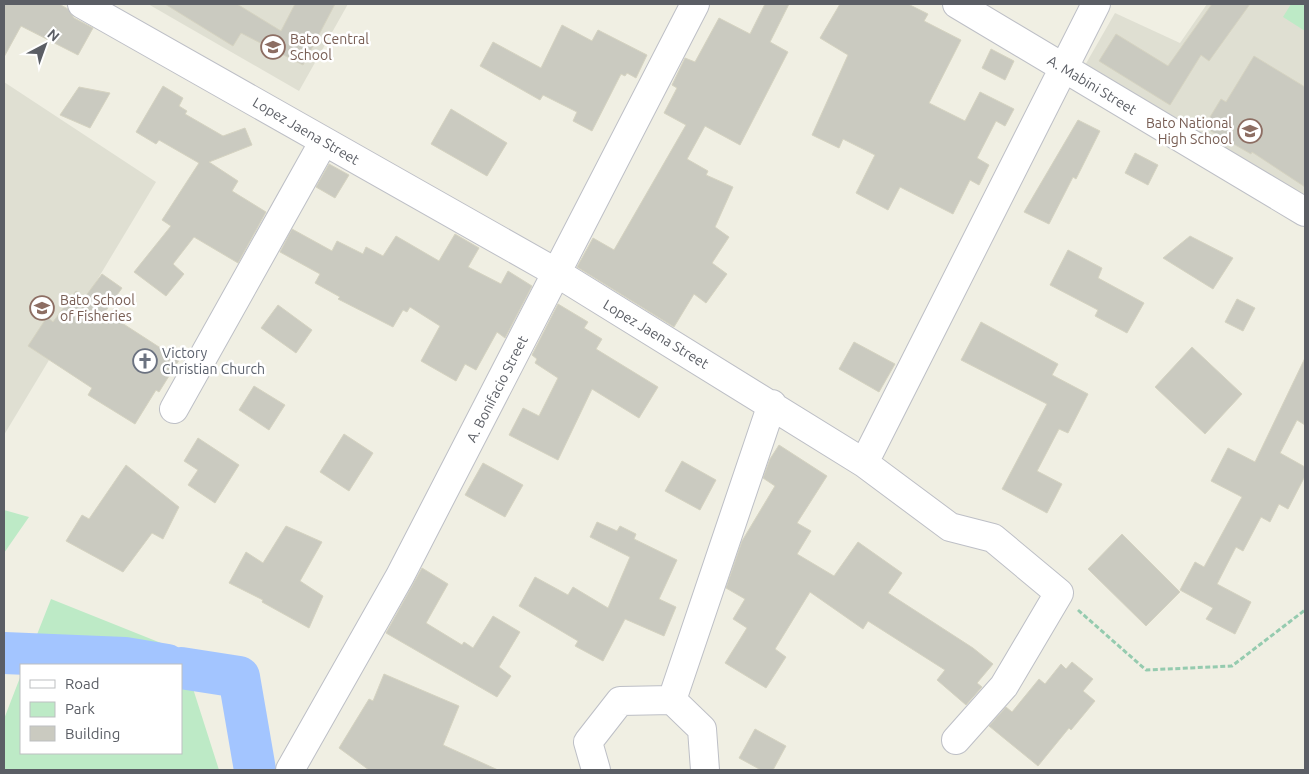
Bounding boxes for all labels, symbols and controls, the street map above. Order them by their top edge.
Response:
north arrow [20,20,70,70]
text: N [44,26,63,45]
place label: Bato Central School [290,31,369,63]
school or university icon: Bato Central School [260,34,286,60]
street label: A. Mabini Street [1045,52,1140,118]
street label: Lopez Jaena Street [250,94,362,168]
place label: Bato National High School [1146,115,1232,147]
school or university icon: Bato National High School [1237,118,1263,144]
place label: Bato School of Fisheries [60,292,135,324]
school or university icon: Bato School of Fisheries [29,295,55,321]
street label: Lopez Jaena Street [600,296,712,372]
street label: A. Bonifacio Street [463,333,531,445]
place label: Victory Christian Church [162,345,265,377]
church icon: Victory Christian Church [132,348,158,374]
legend [20,664,182,754]
text: Road [65,675,100,692]
text: Park [65,700,95,717]
text: Building [65,725,120,742]

